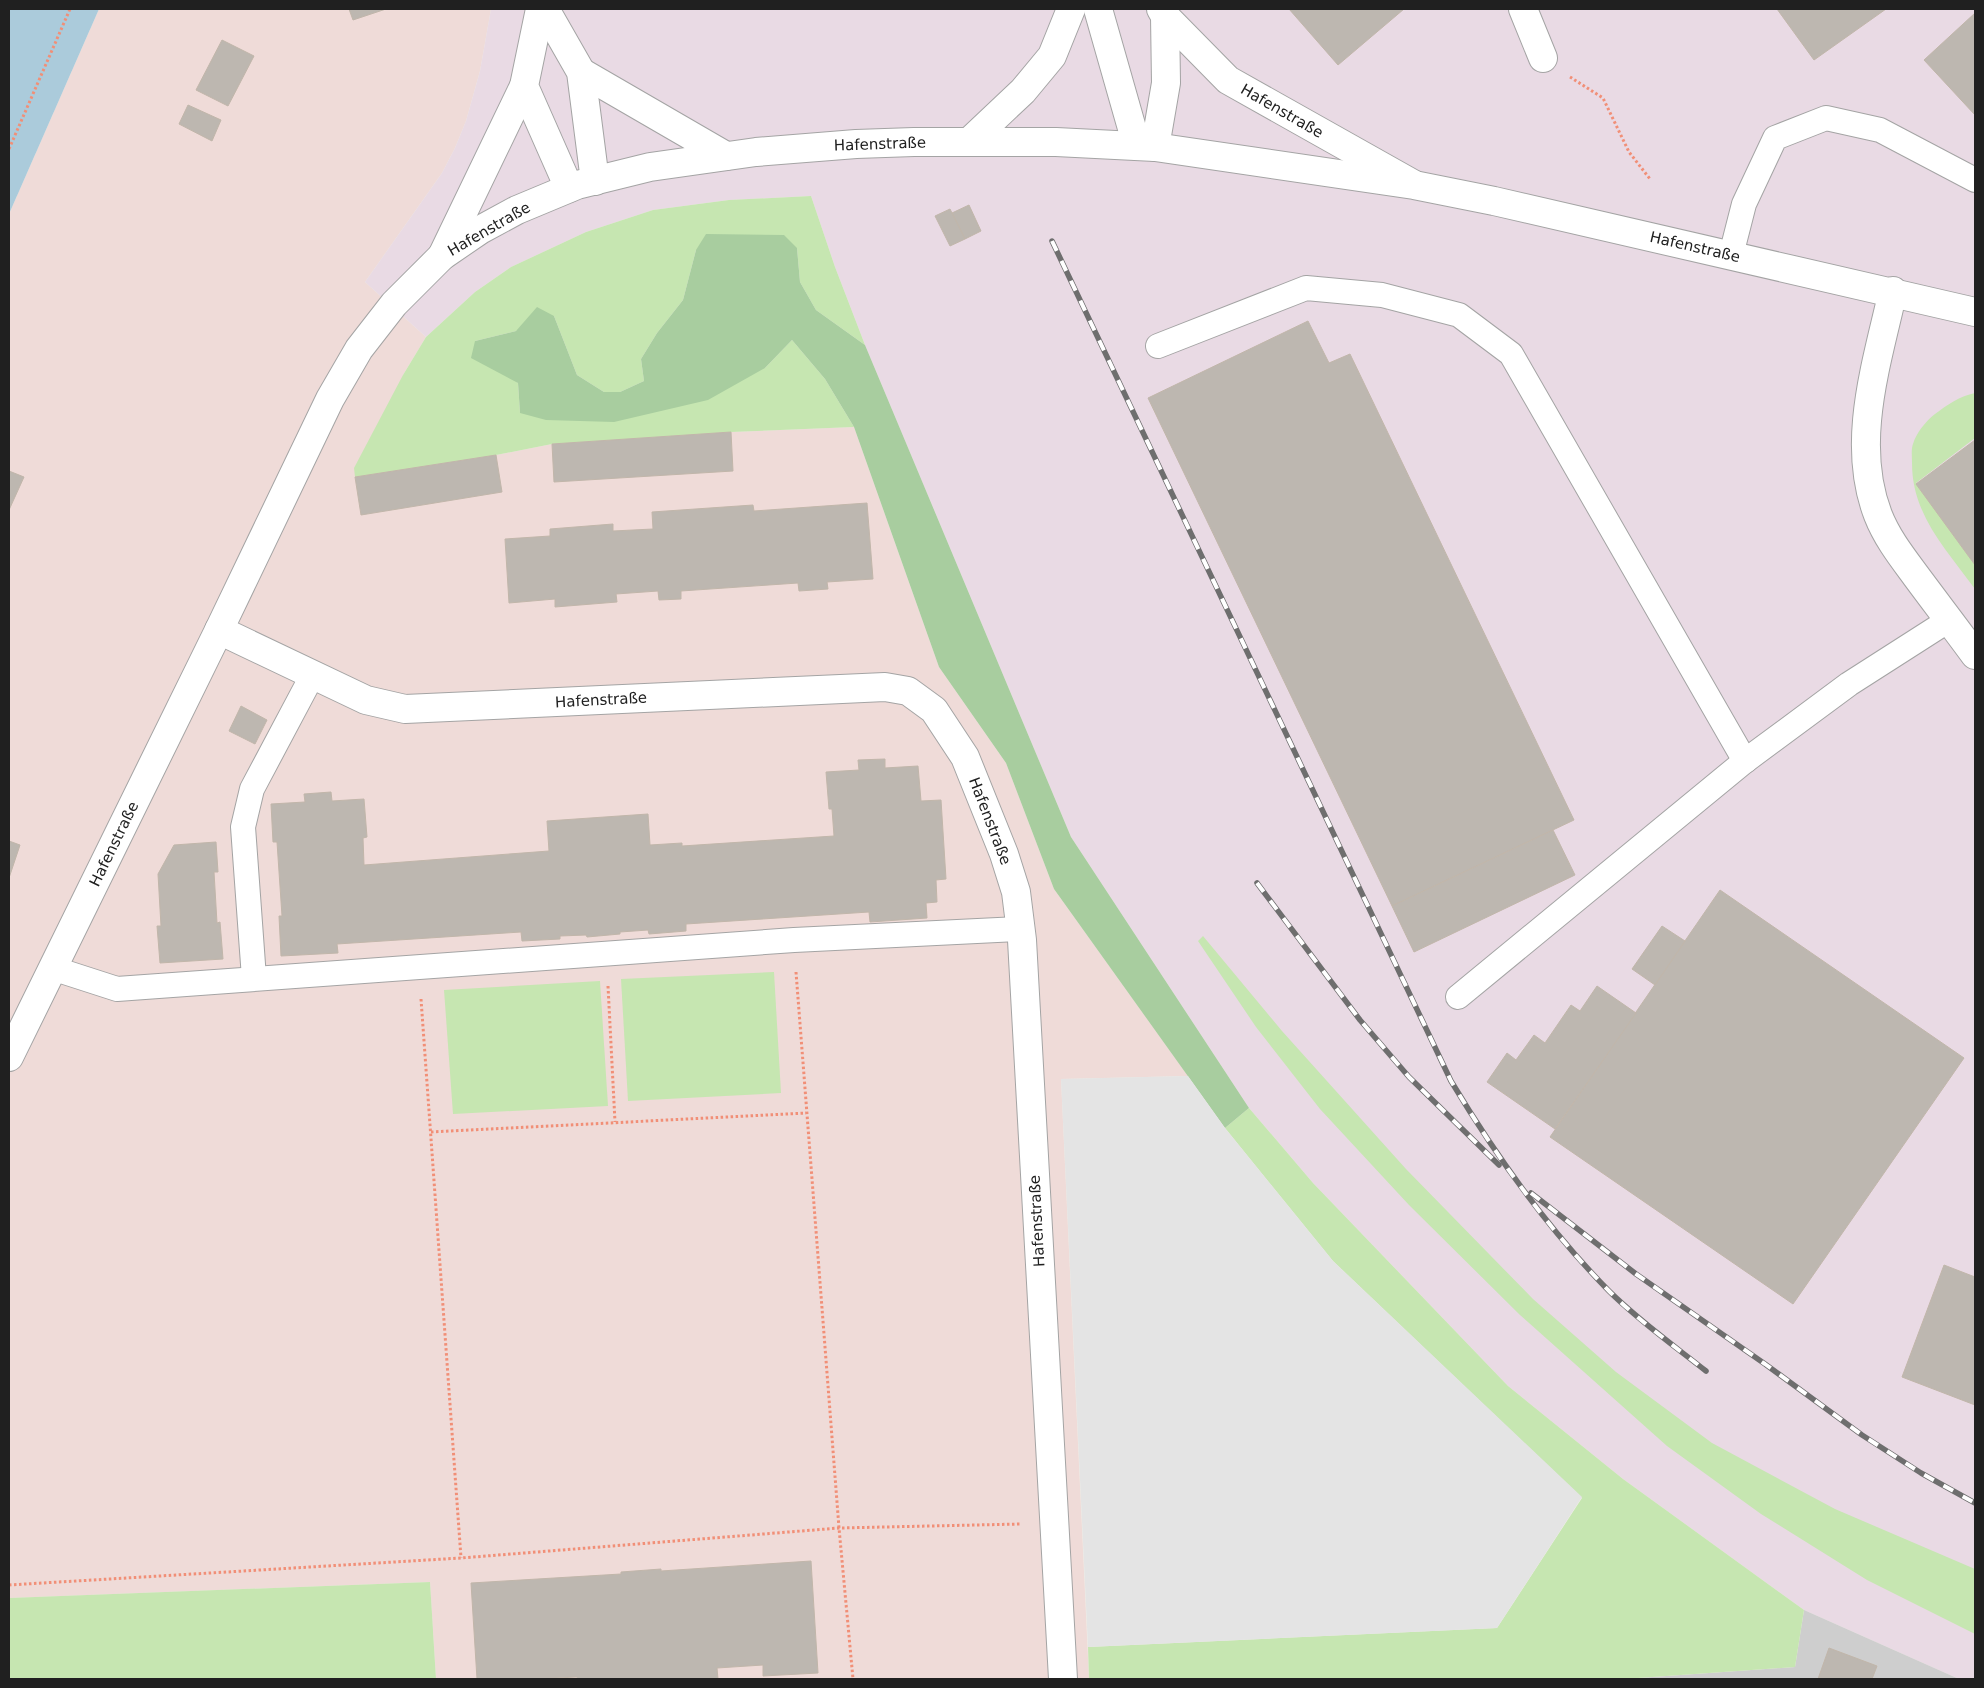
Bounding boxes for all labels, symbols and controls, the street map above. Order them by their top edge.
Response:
street label: Hafenstraße [1238,80,1326,142]
street label: Hafenstraße [834,133,926,155]
street label: Hafenstraße [445,198,533,260]
street label: Hafenstraße [1648,228,1742,266]
street label: Hafenstraße [554,689,648,711]
street label: Hafenstraße [965,775,1015,867]
street label: Hafenstraße [86,799,142,889]
street label: Hafenstraße [1026,1174,1048,1268]

